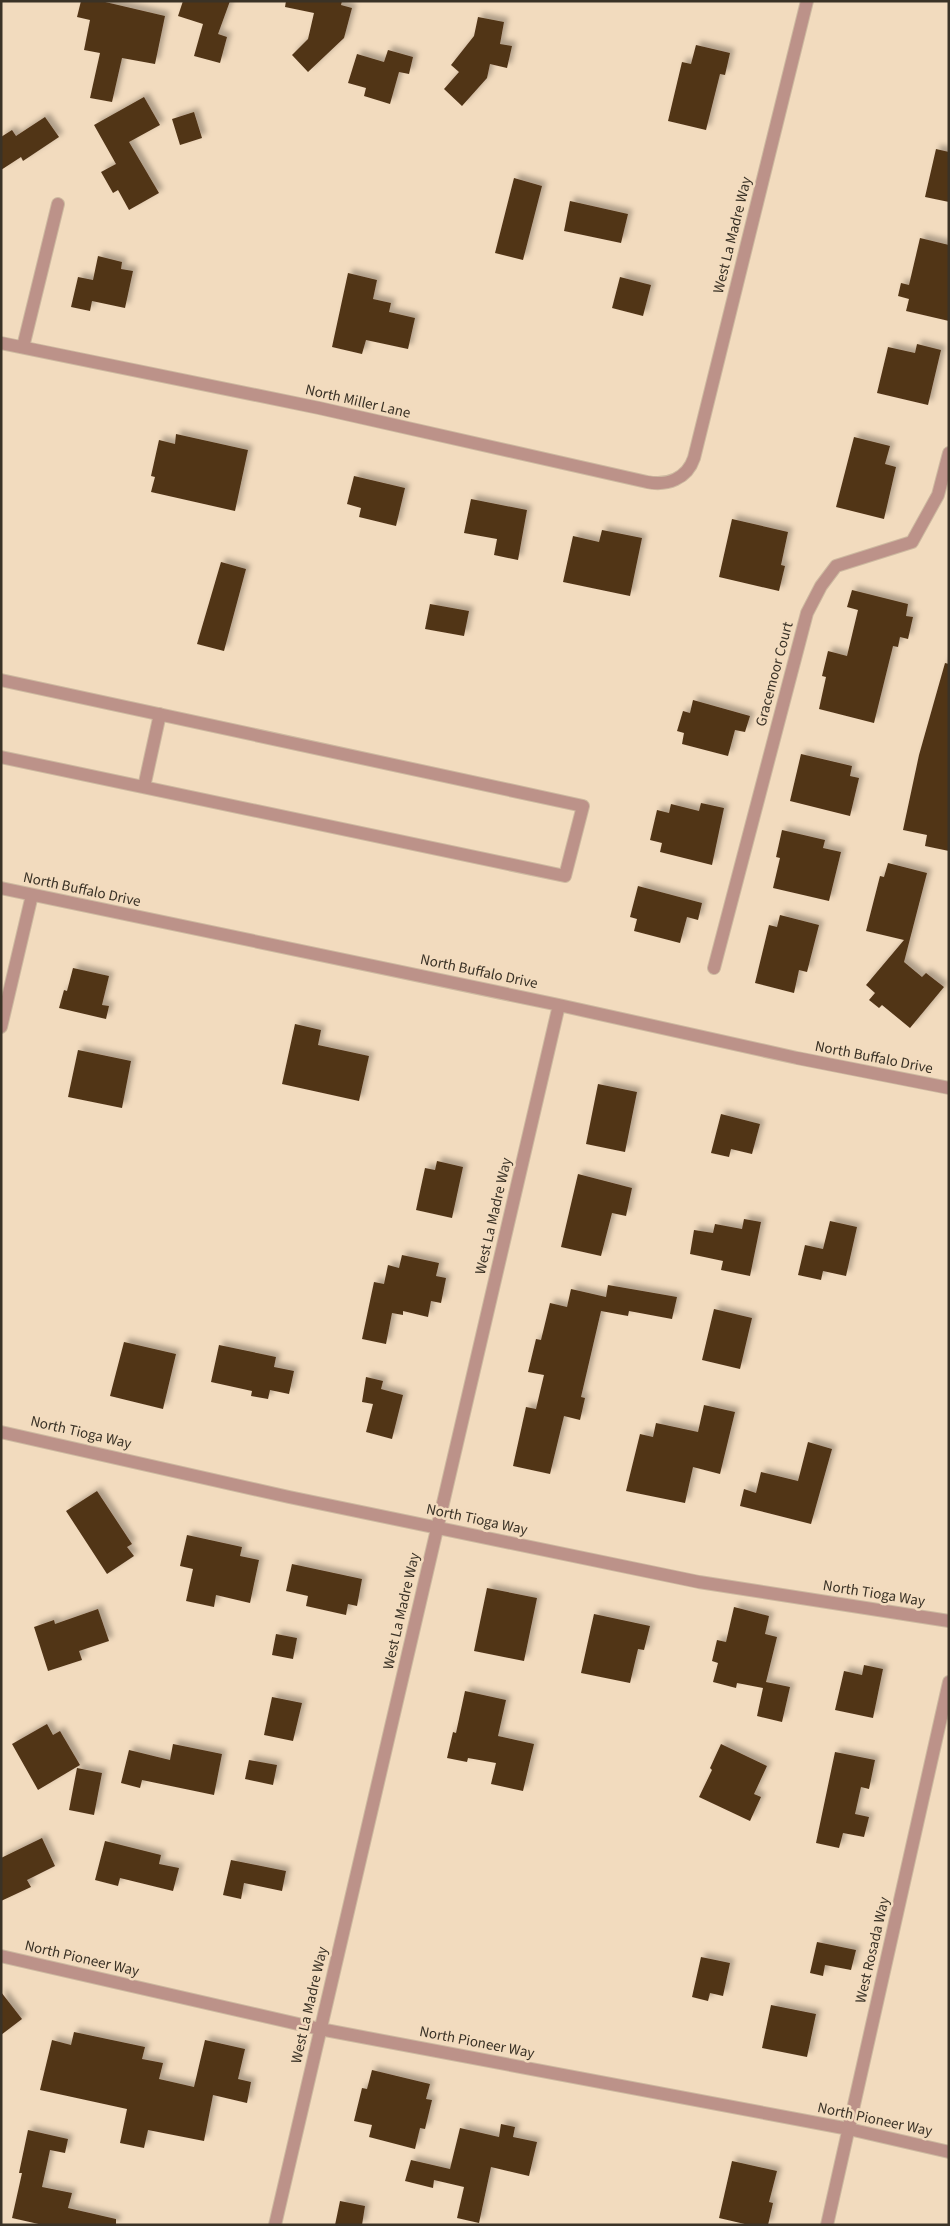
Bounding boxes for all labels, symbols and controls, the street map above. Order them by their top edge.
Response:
street label: West La Madre Way [708,175,757,296]
street label: North Miller Lane [303,379,413,424]
street label: Gracemoor Court [750,619,799,729]
street label: North Buffalo Drive [21,867,143,912]
street label: North Buffalo Drive [418,949,540,994]
street label: North Buffalo Drive [813,1036,935,1079]
street label: West La Madre Way [470,1156,517,1277]
street label: North Tioga Way [28,1411,133,1454]
street label: North Tioga Way [424,1498,530,1540]
street label: West La Madre Way [378,1551,425,1672]
street label: North Tioga Way [821,1575,926,1612]
street label: West Rosada Way [850,1895,895,2005]
street label: North Pioneer Way [23,1935,141,1982]
street label: West La Madre Way [286,1945,333,2066]
street label: North Pioneer Way [417,2021,536,2064]
street label: North Pioneer Way [815,2097,934,2142]

